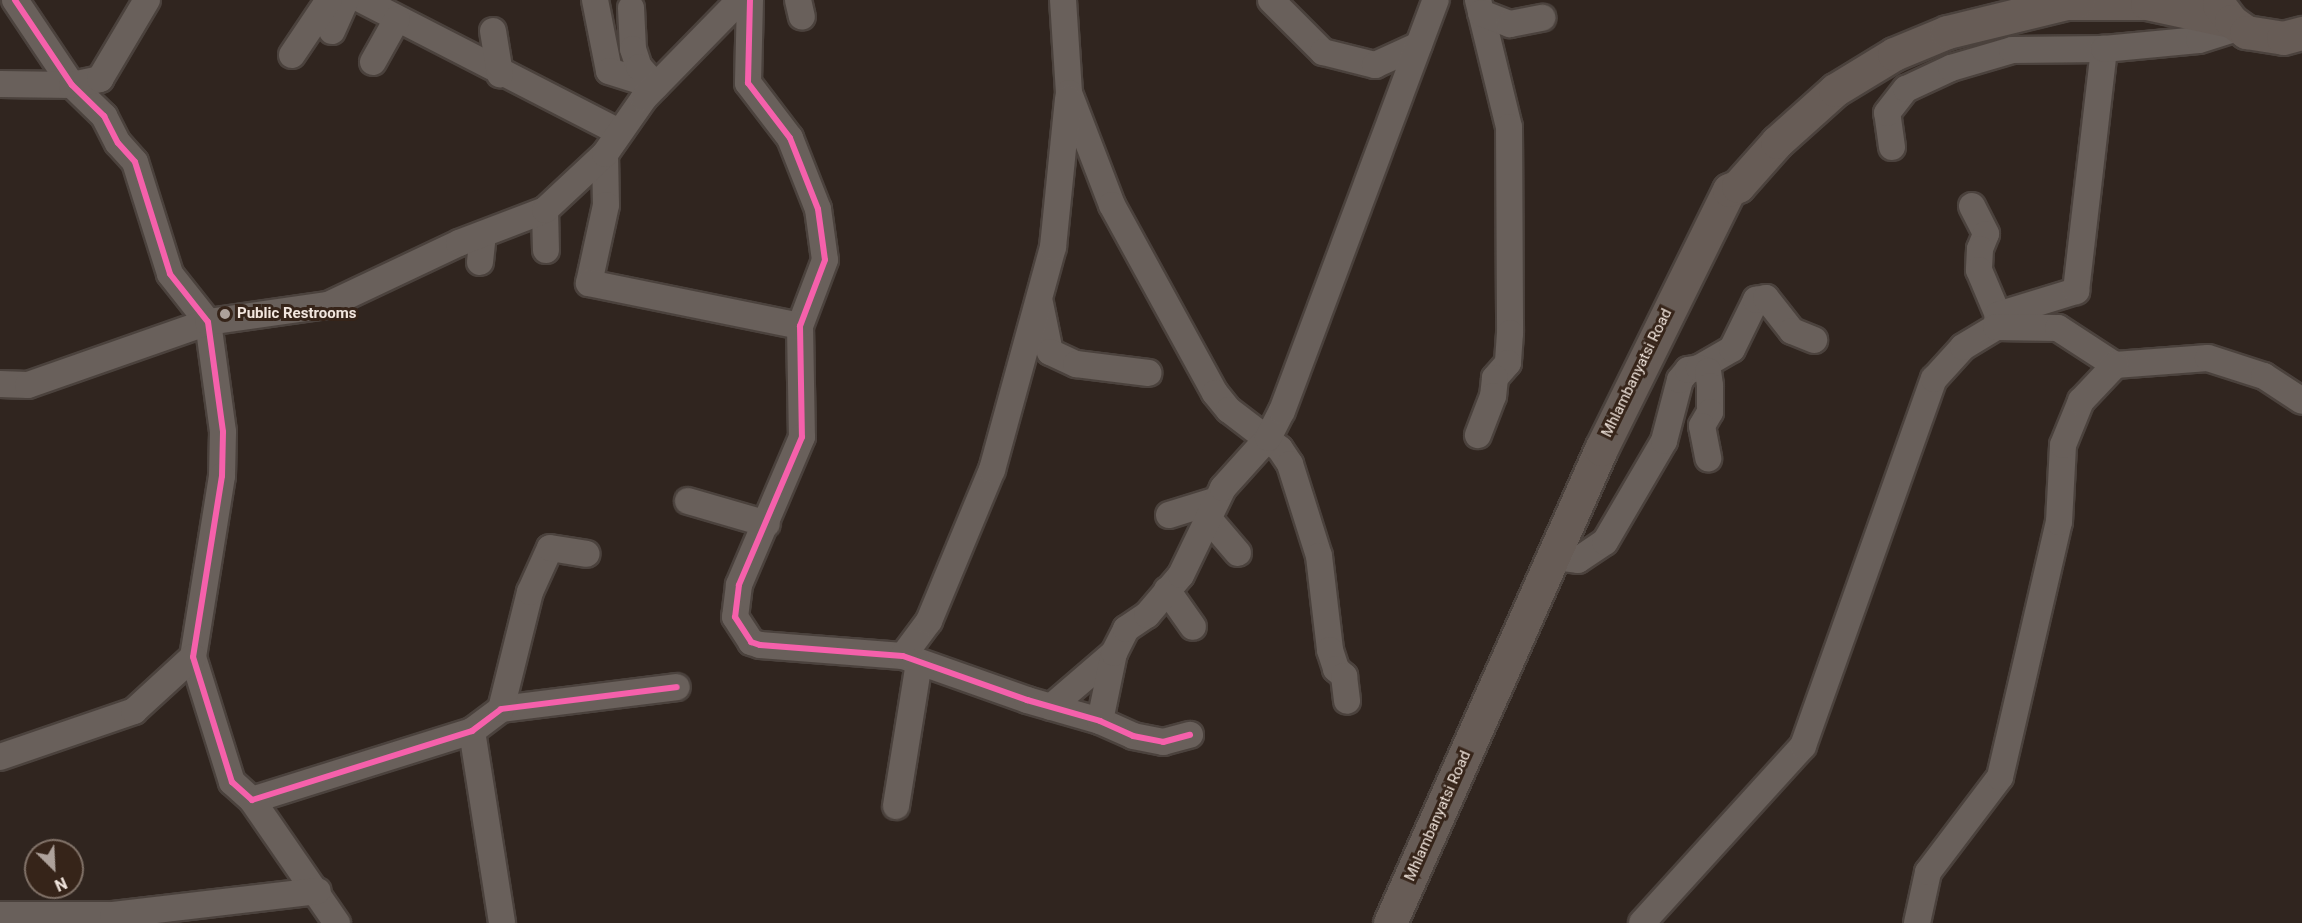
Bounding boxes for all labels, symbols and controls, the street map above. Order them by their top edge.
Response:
place label: Public Restrooms [237,305,356,323]
street label: Mhlambanyatsi Road [1598,306,1676,440]
marker: Public Restrooms [218,307,232,321]
street label: Mhlambanyatsi Road [1401,748,1475,884]
north arrow [24,839,84,899]
text: N [52,873,70,895]

